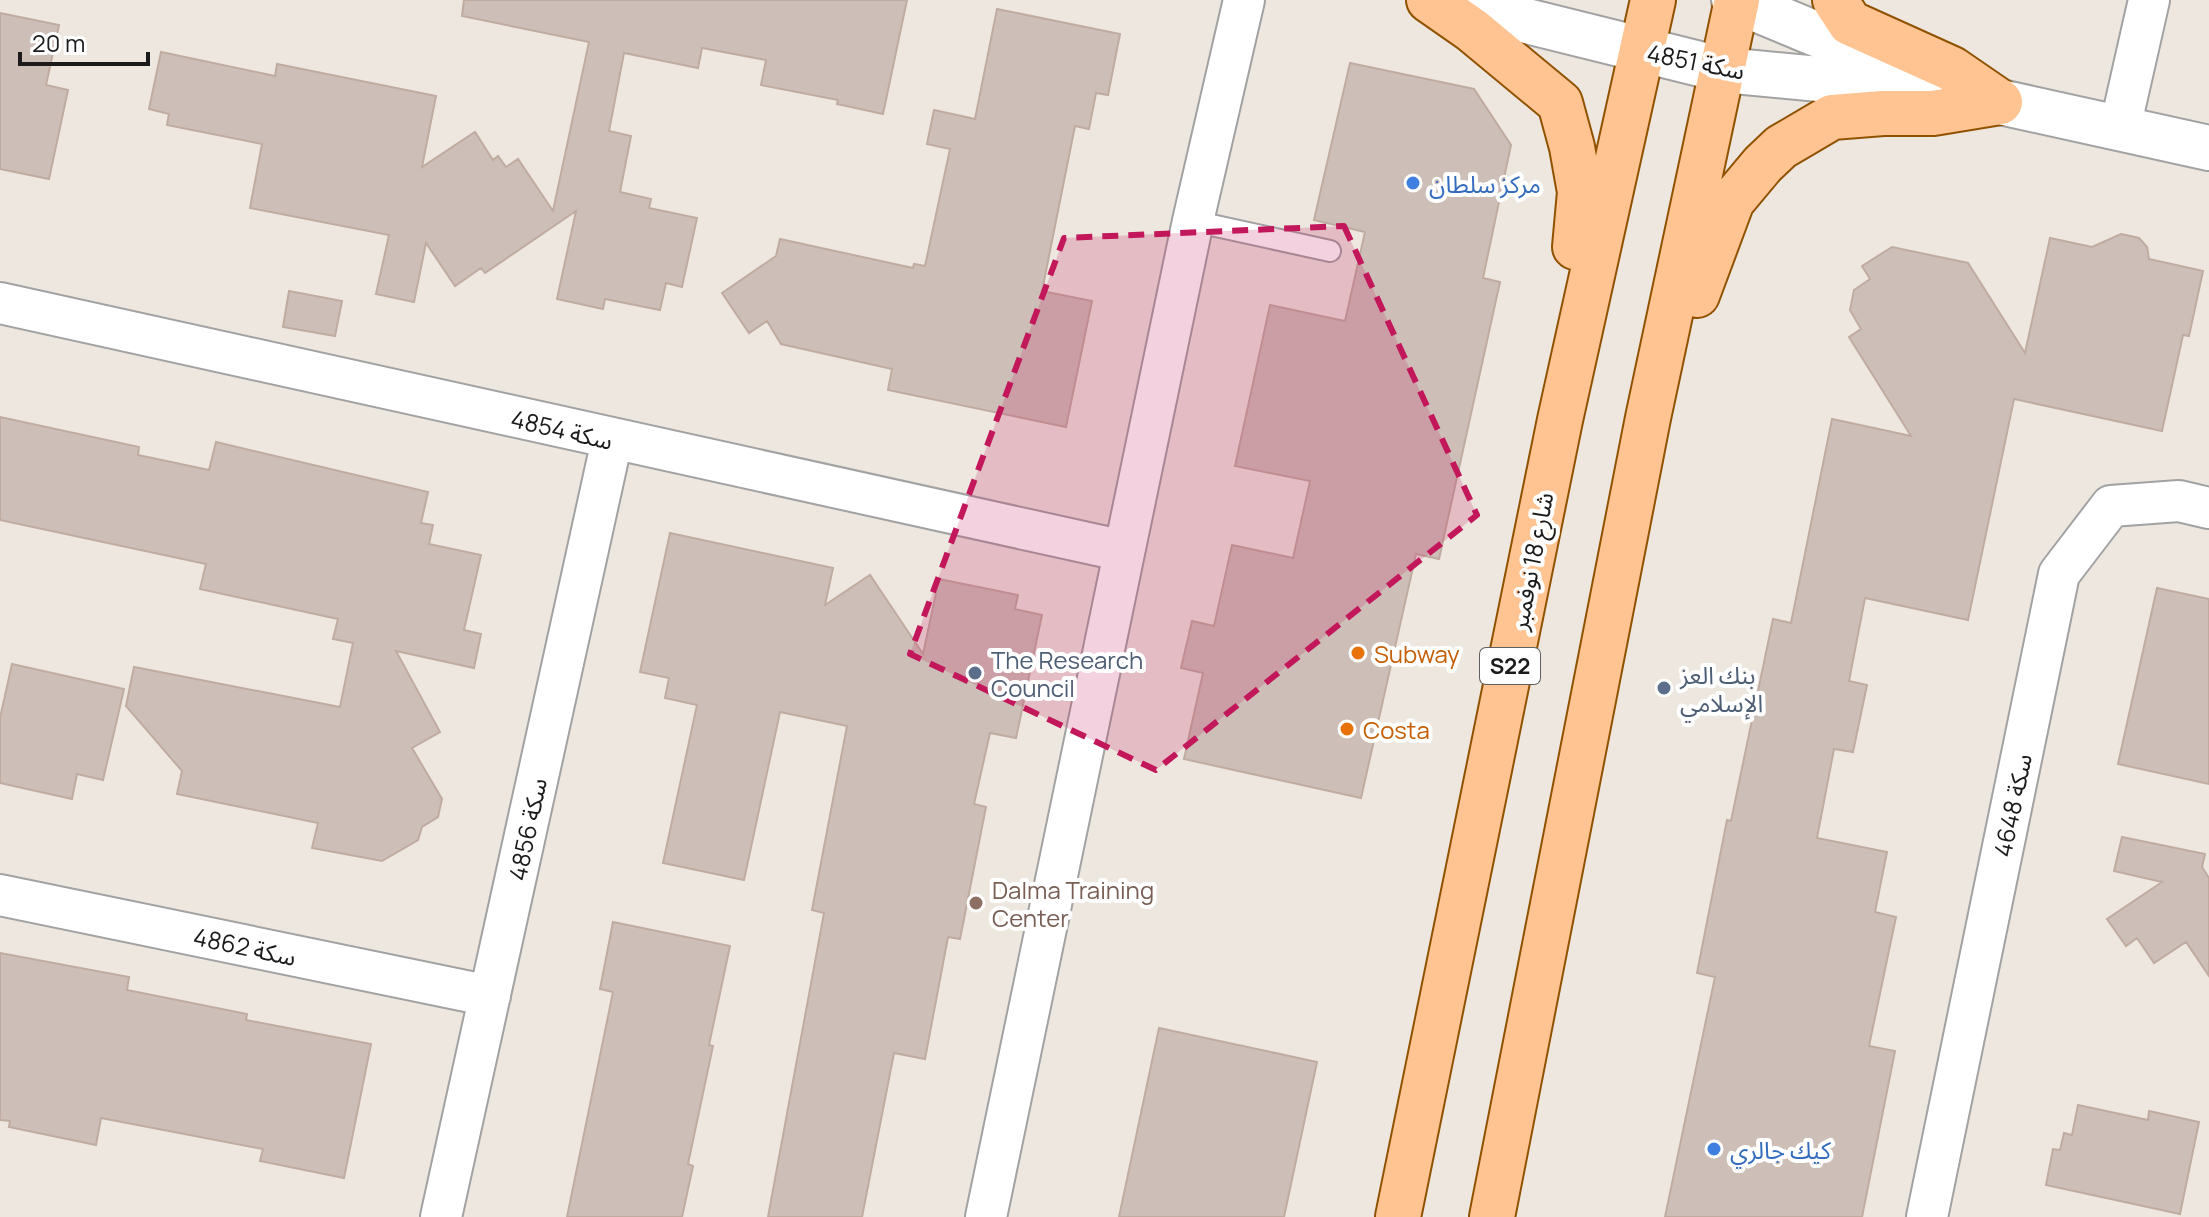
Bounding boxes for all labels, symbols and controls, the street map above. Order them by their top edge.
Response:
scale bar [20,16,148,66]
text: 20 m [32,26,85,59]
street label: سكة 4851 [1644,35,1748,87]
place label: مركز سلطان [1429,167,1541,200]
marker: مركز سلطان [1404,174,1422,192]
street label: سكة 4854 [508,401,616,457]
street label: شارع 18 نوفمبر [1501,489,1562,634]
place label: Subway [1374,637,1460,670]
place label: The Research Council [991,643,1143,704]
marker: Subway [1349,644,1367,662]
road number: S22 [1480,648,1540,684]
place label: بنك العز الإسلامي [1679,658,1763,722]
marker: The Research Council [966,664,984,682]
marker: بنك العز الإسلامي [1655,679,1673,697]
place label: Costa [1363,713,1430,746]
marker: Costa [1338,720,1356,738]
street label: سكة 4648 [1985,750,2039,860]
street label: سكة 4856 [500,775,554,883]
place label: Dalma Training Center [992,873,1154,934]
marker: Dalma Training Center [967,894,985,912]
street label: سكة 4862 [191,919,299,973]
place label: كيك جالري [1730,1133,1832,1169]
marker: كيك جالري [1705,1140,1723,1158]

